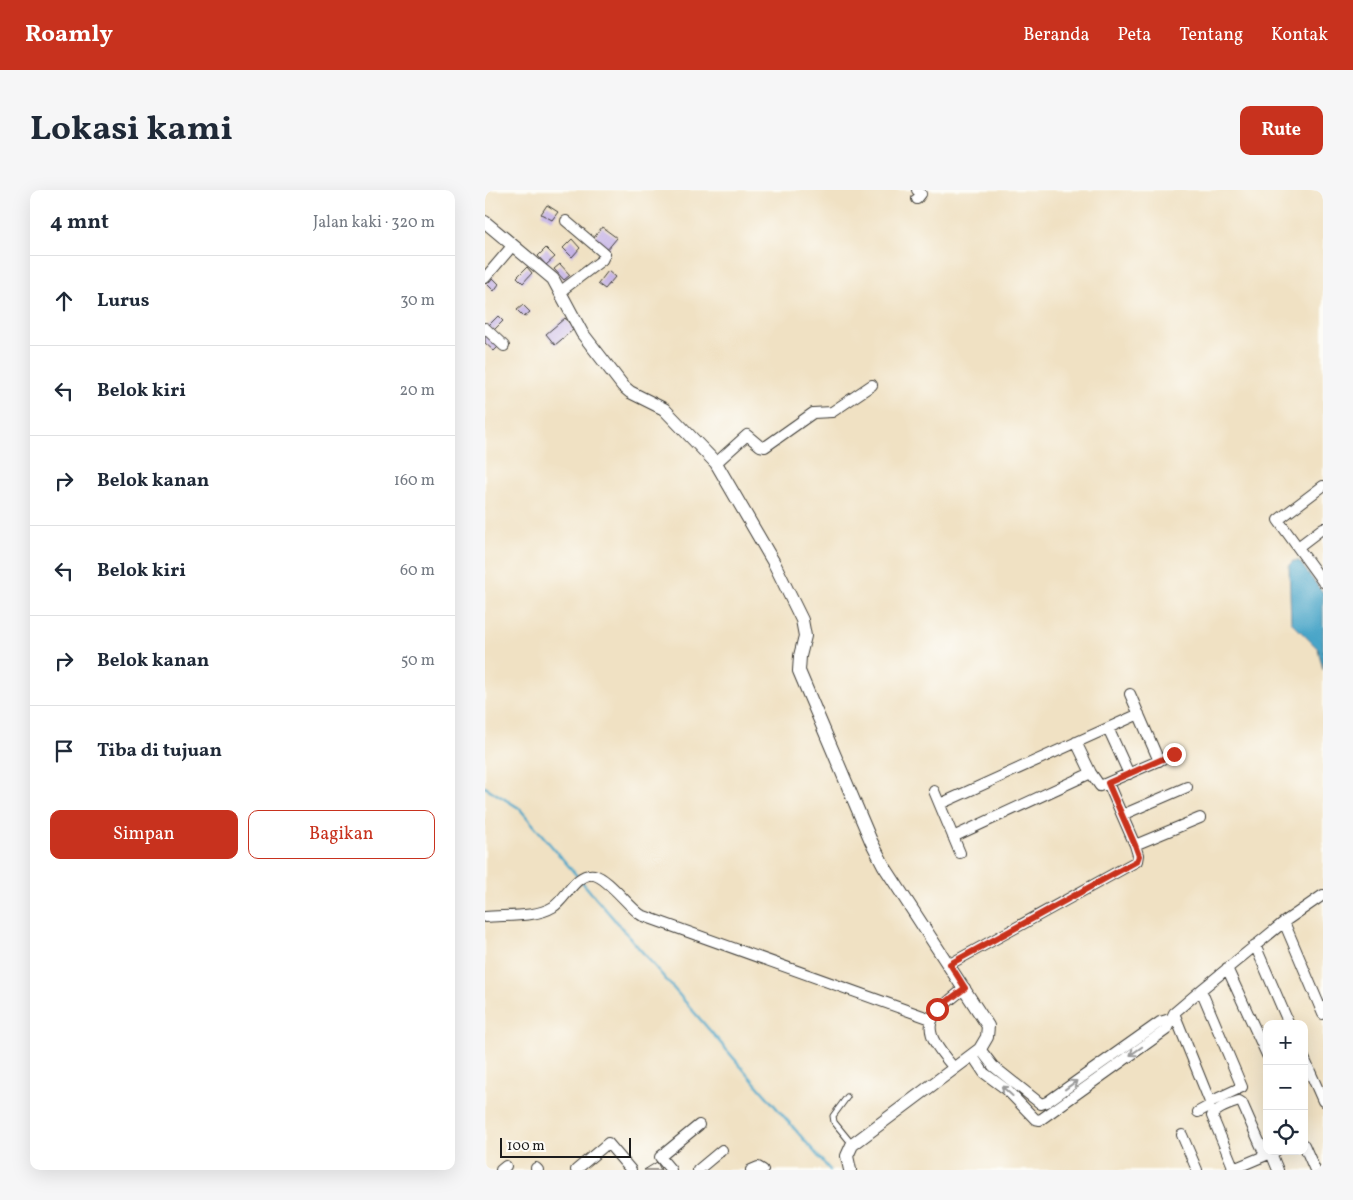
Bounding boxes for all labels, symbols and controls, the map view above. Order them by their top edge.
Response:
text: Roamly [25,18,113,52]
text: Beranda [1023,23,1089,48]
text: Peta [1117,23,1151,48]
text: Tentang [1179,23,1243,48]
text: Kontak [1271,23,1328,48]
text: Lokasi kami [30,106,233,154]
button: Rute [1240,106,1323,155]
text: 4 mnt [50,208,109,237]
text: Jalan kaki · 320 m [313,212,435,234]
icon: ahead [50,287,78,315]
text: Lurus [97,288,149,314]
text: 30 m [400,290,435,312]
icon: left [50,377,78,405]
text: Belok kiri [97,378,186,404]
text: 20 m [400,380,435,402]
icon: right [50,467,78,495]
text: Belok kanan [97,468,209,494]
text: 160 m [394,470,435,492]
icon: left [50,557,78,585]
text: Belok kiri [97,558,186,584]
text: 60 m [400,560,435,582]
icon: right [50,647,78,675]
text: Belok kanan [97,648,209,674]
text: 50 m [401,650,435,672]
icon: arrive [50,737,78,765]
text: Tiba di tujuan [97,738,222,764]
route end [1163,743,1186,766]
button: Simpan [50,810,238,859]
button: Bagikan [248,810,435,859]
route start [926,998,949,1021]
map controls [1263,1020,1308,1155]
button: + [1263,1020,1308,1065]
one-way arrow [1129,1046,1143,1056]
button: − [1263,1065,1308,1110]
one-way arrow [1064,1080,1078,1090]
one-way arrow [1001,1085,1014,1097]
button: locate [1263,1110,1308,1155]
scale bar [500,1135,631,1158]
text: 100 m [507,1137,545,1156]

